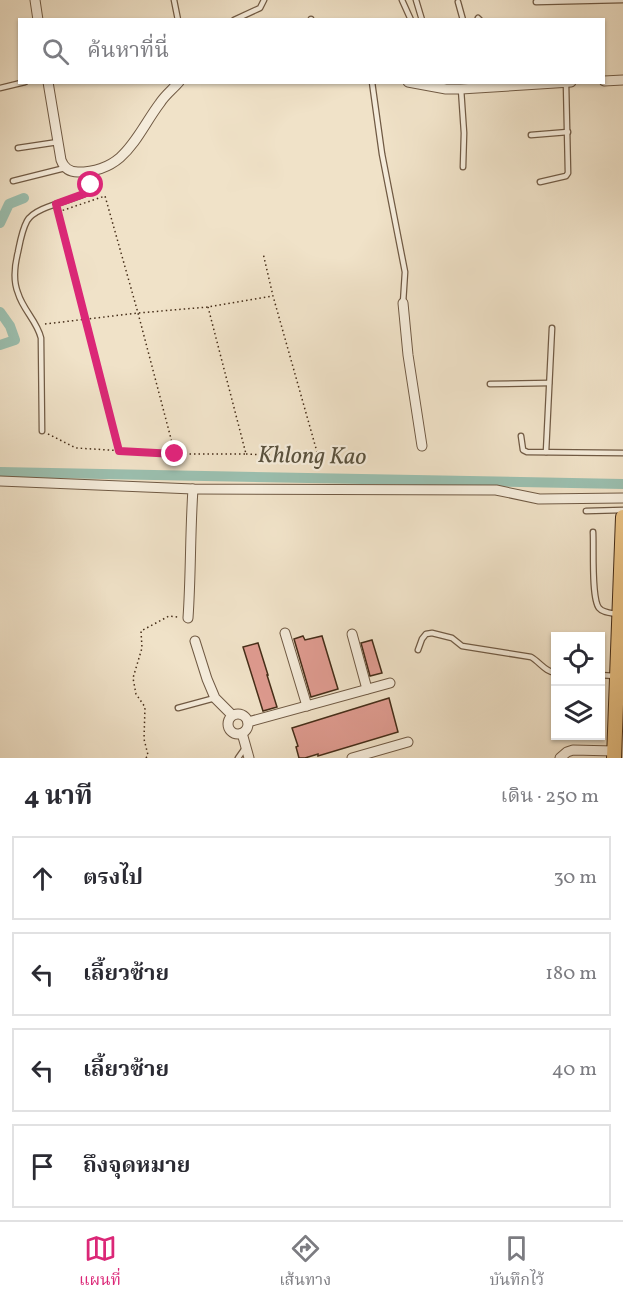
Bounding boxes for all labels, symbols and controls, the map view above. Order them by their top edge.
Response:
search box [18,18,605,84]
icon: search [39,35,72,68]
text: ค้นหาที่นี่ [87,36,169,67]
route start [77,171,103,197]
water label: Khlong Kao [257,439,367,475]
route end [161,440,187,466]
map controls [551,632,605,740]
button: locate [551,632,605,686]
button: layers [551,686,605,740]
text: 4 นาที [24,779,92,815]
text: เดิน · 250 m [501,783,599,811]
icon: ahead [26,862,59,895]
text: ตรงไป [83,863,143,894]
text: 30 m [553,864,597,892]
icon: left [26,958,59,991]
text: เลี้ยวซ้าย [83,959,169,990]
text: 180 m [545,960,597,988]
icon: left [26,1054,59,1087]
text: เลี้ยวซ้าย [83,1055,169,1086]
text: 40 m [552,1056,597,1084]
icon: arrive [26,1150,59,1183]
text: ถึงจุดหมาย [83,1151,190,1182]
tab: แผนที่ [79,1232,121,1294]
tab: เส้นทาง [279,1232,331,1294]
tab: บันทึกไว้ [489,1232,544,1294]

